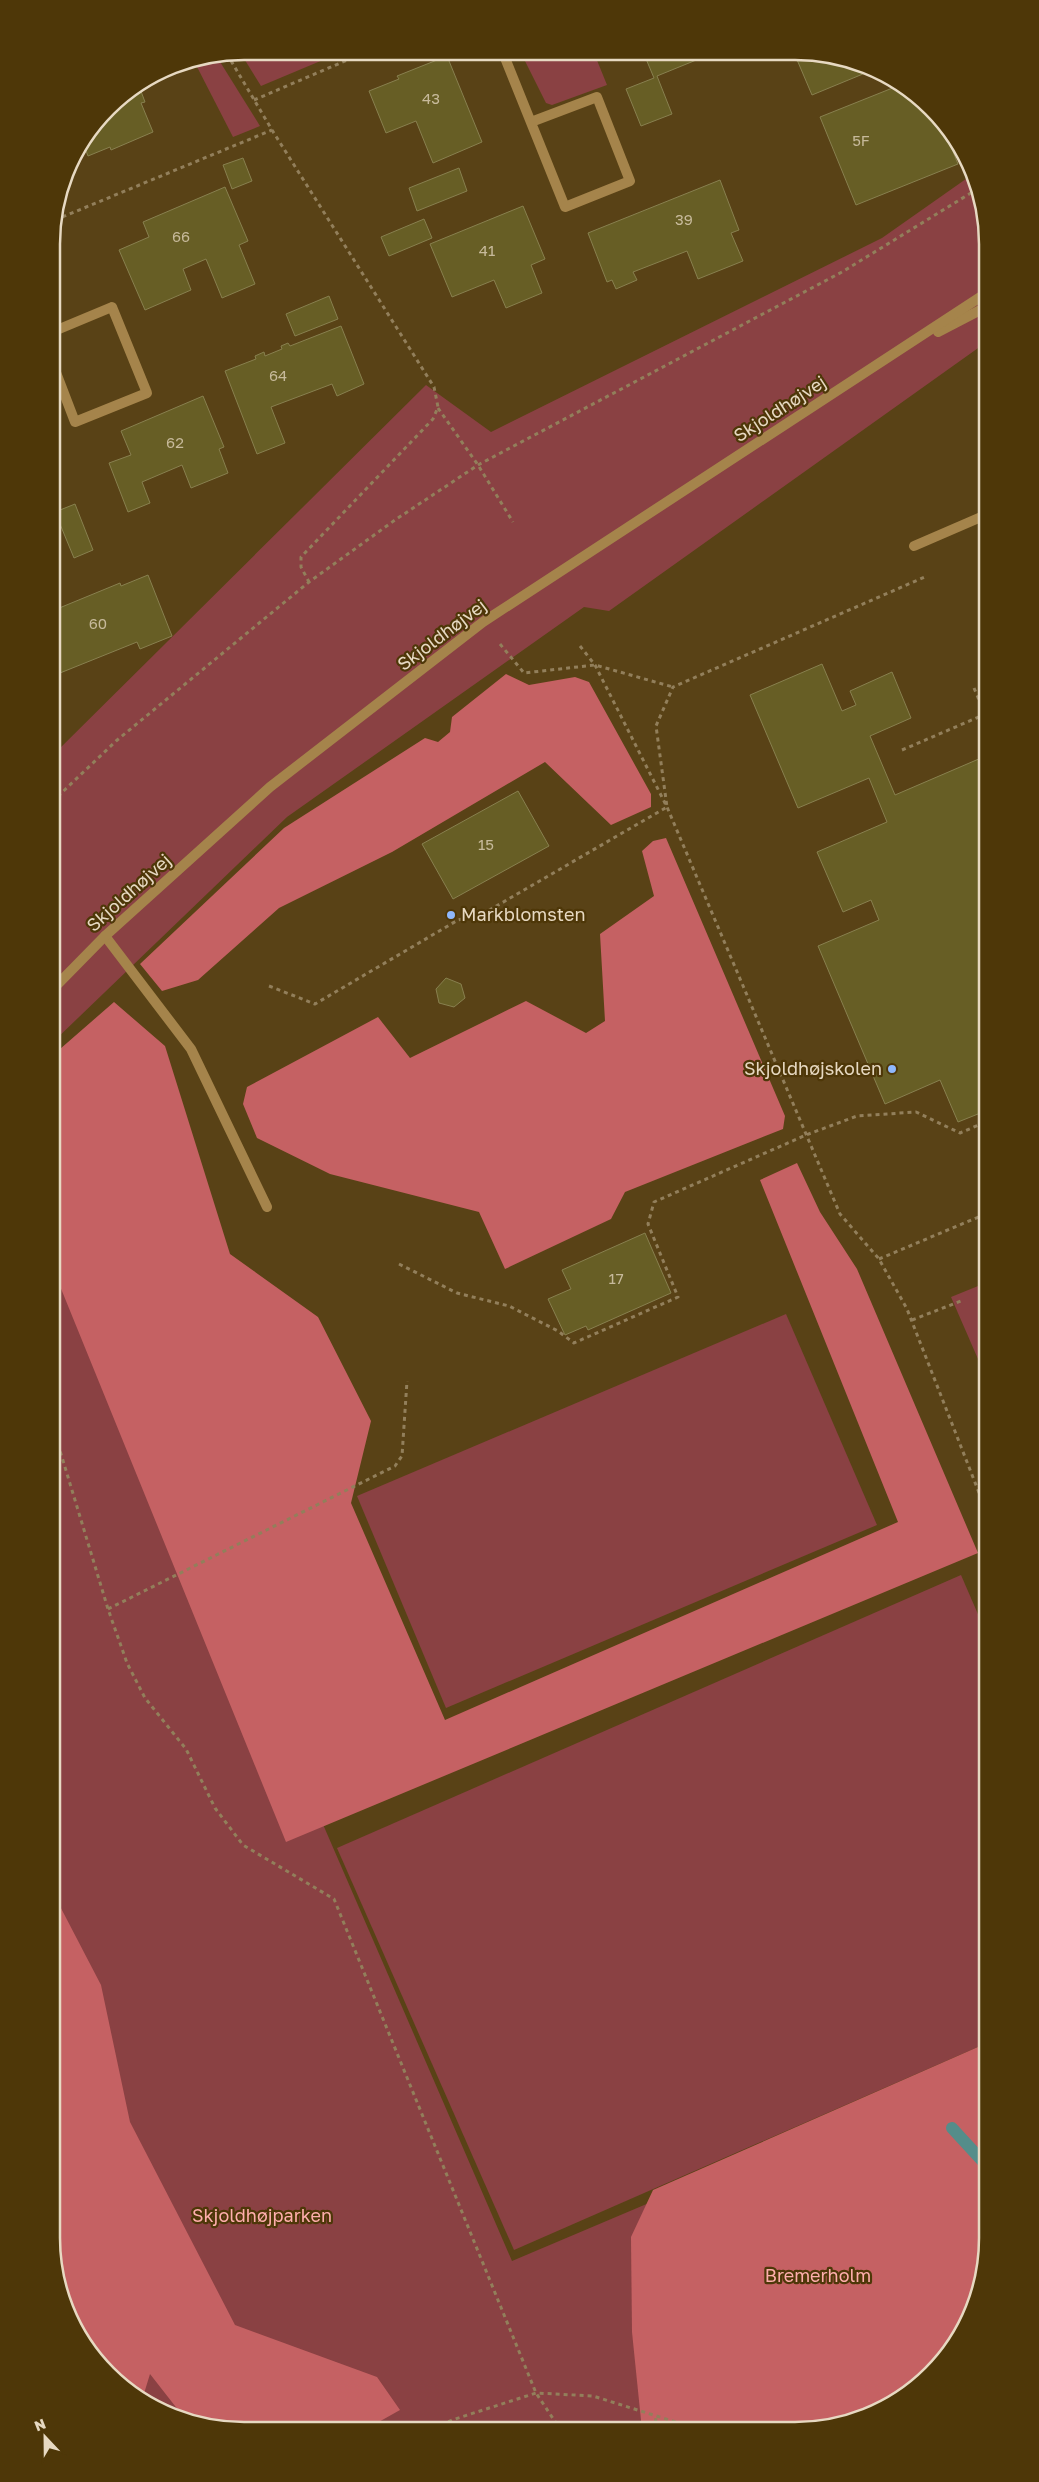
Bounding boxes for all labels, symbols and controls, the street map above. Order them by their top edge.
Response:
house number: 43 [422,89,440,107]
house number: 5F [852,131,870,149]
house number: 39 [675,210,693,228]
house number: 66 [172,227,190,245]
house number: 41 [479,241,495,259]
house number: 64 [269,366,287,384]
street label: Skjoldhøjvej [729,370,830,446]
house number: 62 [166,433,184,451]
street label: Skjoldhøjvej [393,594,490,675]
house number: 60 [89,614,107,632]
house number: 15 [478,835,494,853]
street label: Skjoldhøjvej [82,849,175,936]
place label: Markblomsten [461,903,585,925]
marker: Markblomsten [445,909,457,921]
place label: Skjoldhøjskolen [744,1057,882,1079]
marker: Skjoldhøjskolen [886,1063,898,1075]
house number: 17 [608,1269,624,1287]
park label: Skjoldhøjparken [192,2204,332,2226]
park label: Bremerholm [765,2264,871,2286]
north arrow [20,2412,70,2462]
text: N [32,2415,48,2434]

